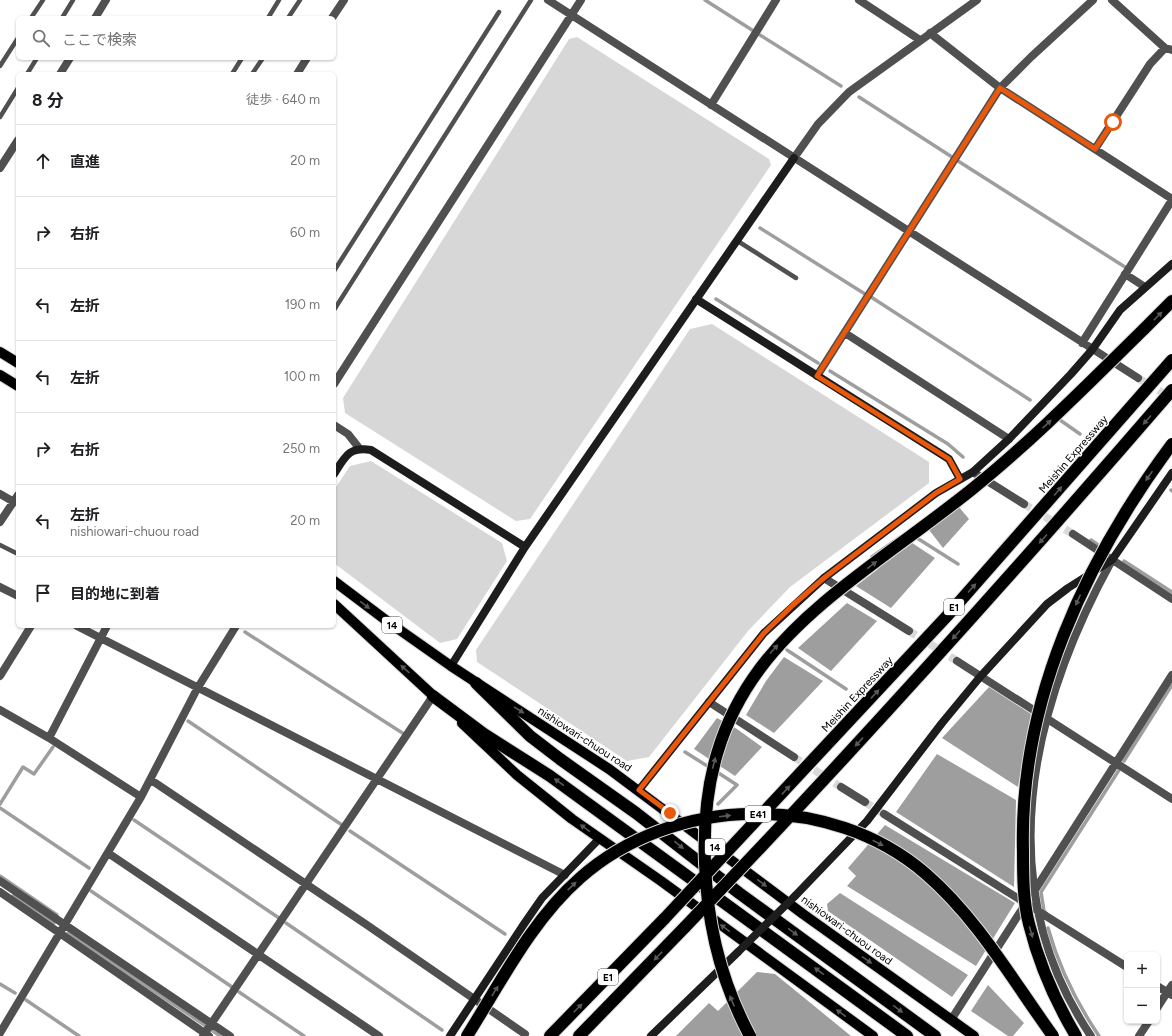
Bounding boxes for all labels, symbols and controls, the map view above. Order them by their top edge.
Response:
search box [16,16,336,60]
icon: search [30,27,52,49]
text: ここで検索 [62,31,137,49]
text: 8 分 [32,90,63,110]
text: 徒歩 · 640 m [246,92,320,107]
route start [1104,113,1122,131]
icon: ahead [32,150,54,172]
text: 直進 [70,153,100,171]
text: 20 m [290,153,320,168]
icon: right [32,222,54,244]
text: 右折 [70,225,100,243]
text: 60 m [290,225,320,240]
icon: left [32,294,54,316]
text: 左折 [70,297,100,315]
text: 190 m [285,297,320,312]
one-way arrow [1153,311,1163,321]
icon: left [32,366,54,388]
text: 左折 [70,369,100,387]
text: 100 m [284,369,320,384]
street label: Meishin Expressway [1036,413,1111,496]
one-way arrow [1142,414,1151,425]
one-way arrow [1042,419,1052,428]
icon: right [32,438,54,460]
text: 右折 [70,441,100,459]
text: 250 m [283,441,320,456]
one-way arrow [1145,470,1153,481]
one-way arrow [1054,486,1063,496]
text: 左折 [70,506,100,524]
icon: left [32,510,54,532]
text: 20 m [290,513,320,528]
text: nishiowari-chuou road [70,524,199,539]
one-way arrow [1038,534,1048,544]
one-way arrow [867,561,878,569]
icon: arrive [32,582,54,604]
one-way arrow [967,583,976,593]
text: 目的地に到着 [70,585,160,603]
one-way arrow [1075,595,1081,606]
road number: E1 [944,599,964,615]
one-way arrow [359,600,370,609]
road number: 14 [382,617,402,633]
one-way arrow [951,630,960,641]
one-way arrow [769,645,778,654]
street label: Meishin Expressway [819,654,896,735]
one-way arrow [400,665,410,674]
one-way arrow [870,690,879,699]
street label: nishiowari-chuou road [535,704,634,775]
one-way arrow [513,707,525,714]
one-way arrow [854,737,864,747]
one-way arrow [712,757,718,770]
one-way arrow [554,778,564,786]
one-way arrow [782,785,791,795]
route end [661,804,679,822]
road number: E41 [745,806,771,822]
one-way arrow [719,813,731,820]
one-way arrow [580,824,590,832]
road number: 14 [705,839,725,855]
one-way arrow [872,839,884,846]
one-way arrow [673,840,684,849]
one-way arrow [756,879,767,887]
one-way arrow [567,882,577,891]
street label: nishiowari-chuou road [799,893,895,968]
one-way arrow [720,924,731,932]
one-way arrow [1028,926,1034,938]
one-way arrow [788,928,798,936]
one-way arrow [654,951,663,960]
map controls [1124,952,1160,1024]
button: + [1124,952,1160,988]
one-way arrow [862,956,872,964]
one-way arrow [814,967,825,975]
road number: E1 [598,969,618,985]
one-way arrow [491,986,499,996]
button: − [1124,988,1160,1024]
one-way arrow [729,995,736,1007]
one-way arrow [573,1003,583,1013]
one-way arrow [892,1005,903,1014]
one-way arrow [836,1009,847,1017]

